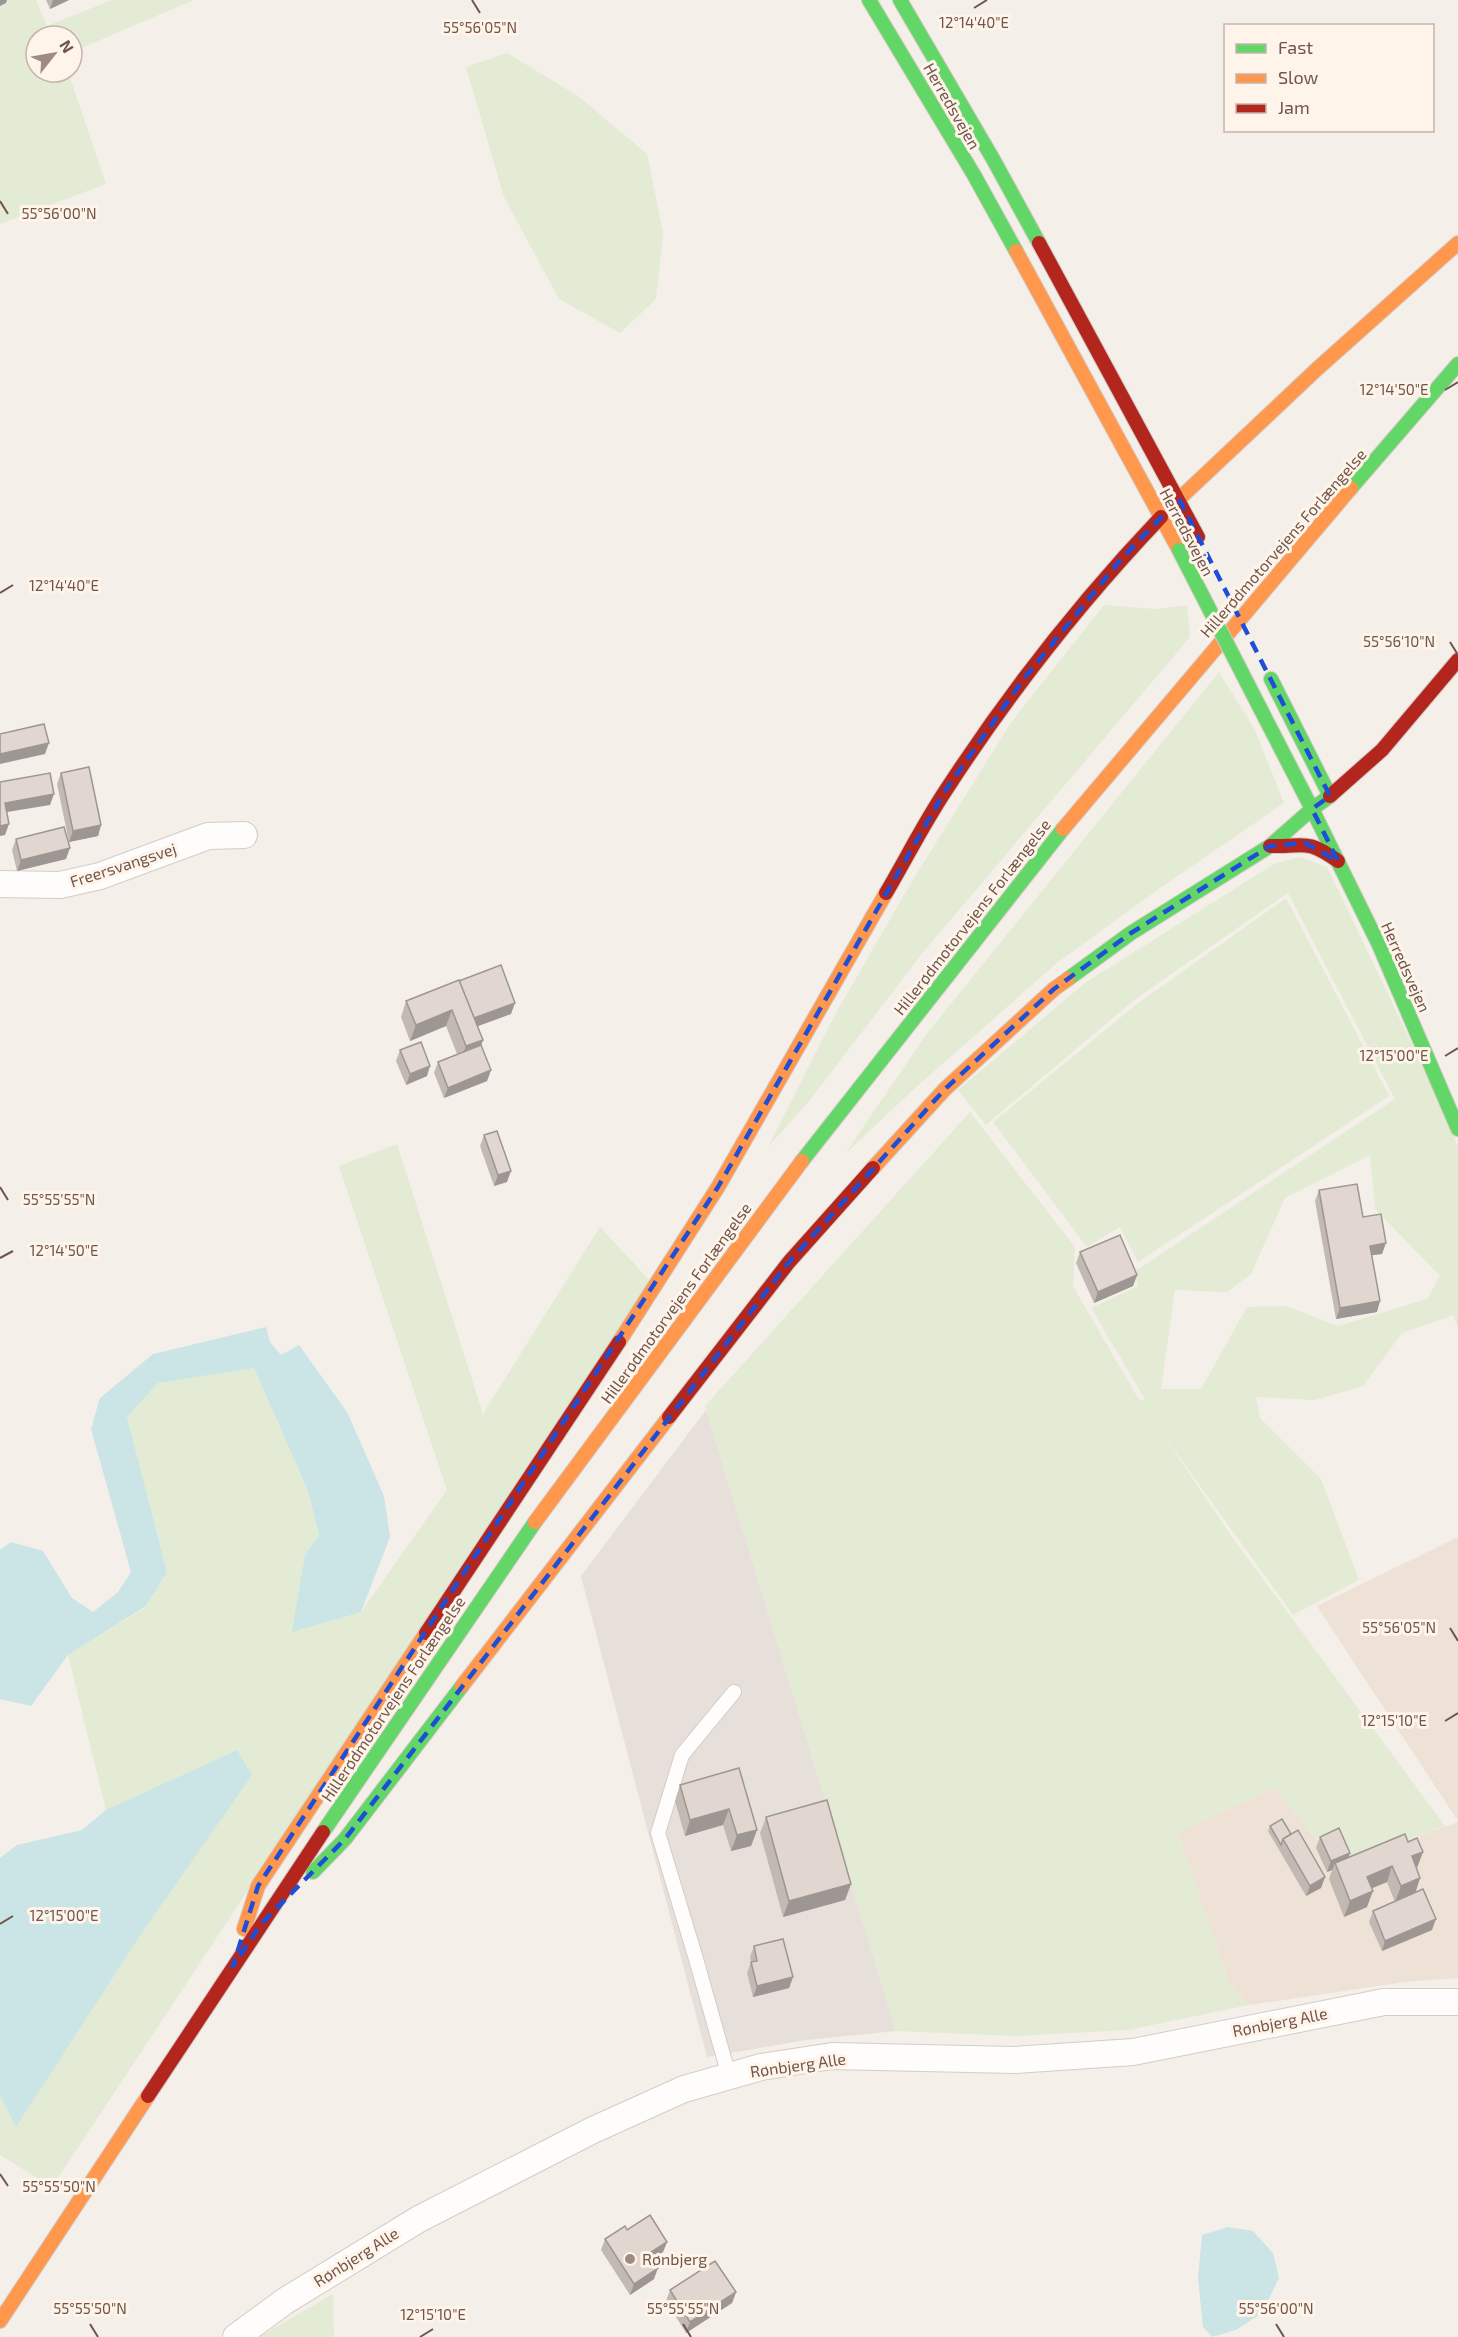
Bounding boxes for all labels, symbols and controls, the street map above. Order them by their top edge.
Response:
text: 12°14'40"E [939,13,1009,31]
text: 55°56'05"N [443,18,517,36]
north arrow [24,24,84,84]
legend [1224,24,1434,132]
text: N [56,36,78,56]
text: Fast [1278,36,1313,58]
street label: Herredsvejen [919,59,985,153]
text: Slow [1278,66,1319,88]
text: Jam [1278,96,1310,118]
text: 55°56'00"N [21,204,97,222]
text: 12°14'50"E [1360,380,1428,398]
street label: Hillerødmotorvejens Forlængelse [1196,445,1370,641]
street label: Herredsvejen [1155,485,1219,579]
text: 12°14'40"E [29,576,99,594]
text: 55°56'10"N [1363,632,1435,650]
street label: Hillerødmotorvejens Forlængelse [889,815,1055,1019]
street label: Freersvangsvej [67,838,179,892]
street label: Herredsvejen [1377,919,1435,1015]
text: 12°15'00"E [1360,1046,1428,1064]
text: 55°55'55"N [23,1190,95,1208]
street label: Hillerødmotorvejens Forlængelse [596,1199,756,1407]
text: 12°14'50"E [30,1241,98,1259]
street label: Hillerødmotorvejens Forlængelse [317,1592,469,1806]
text: 55°56'05"N [1362,1618,1436,1636]
text: 12°15'10"E [1361,1711,1427,1729]
text: 12°15'00"E [30,1906,98,1924]
street label: Rønbjerg Alle [1231,2003,1329,2041]
street label: Rønbjerg Alle [749,2048,847,2082]
text: 55°55'50"N [22,2177,96,2195]
street label: Rønbjerg Alle [310,2223,402,2291]
place label: Rønbjerg [642,2249,707,2269]
marker: Rønbjerg [623,2252,637,2266]
text: 55°55'50"N [53,2299,127,2317]
text: 55°55'55"N [647,2299,719,2317]
text: 55°56'00"N [1238,2299,1314,2317]
text: 12°15'10"E [400,2305,466,2323]

